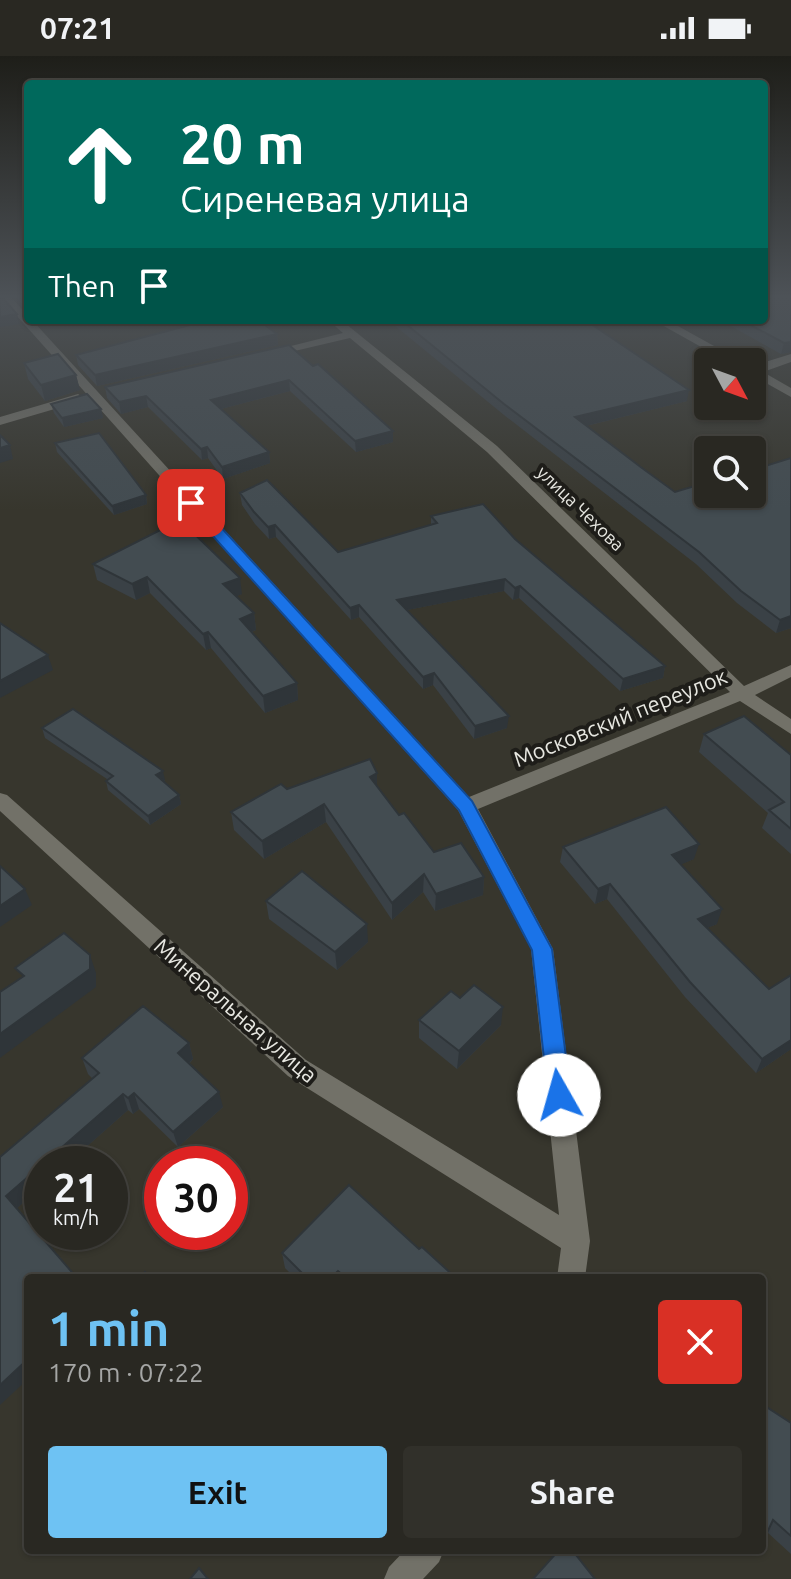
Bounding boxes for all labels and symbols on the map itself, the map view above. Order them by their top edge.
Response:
north arrow [694,348,766,420]
street label: улица Чехова [533,462,629,554]
pin [157,469,225,537]
street label: Московский переулок [510,663,730,771]
street label: Минеральная улица [150,933,322,1087]
position arrow [517,1053,601,1137]
speed limit sign: 30 [144,1146,248,1250]

